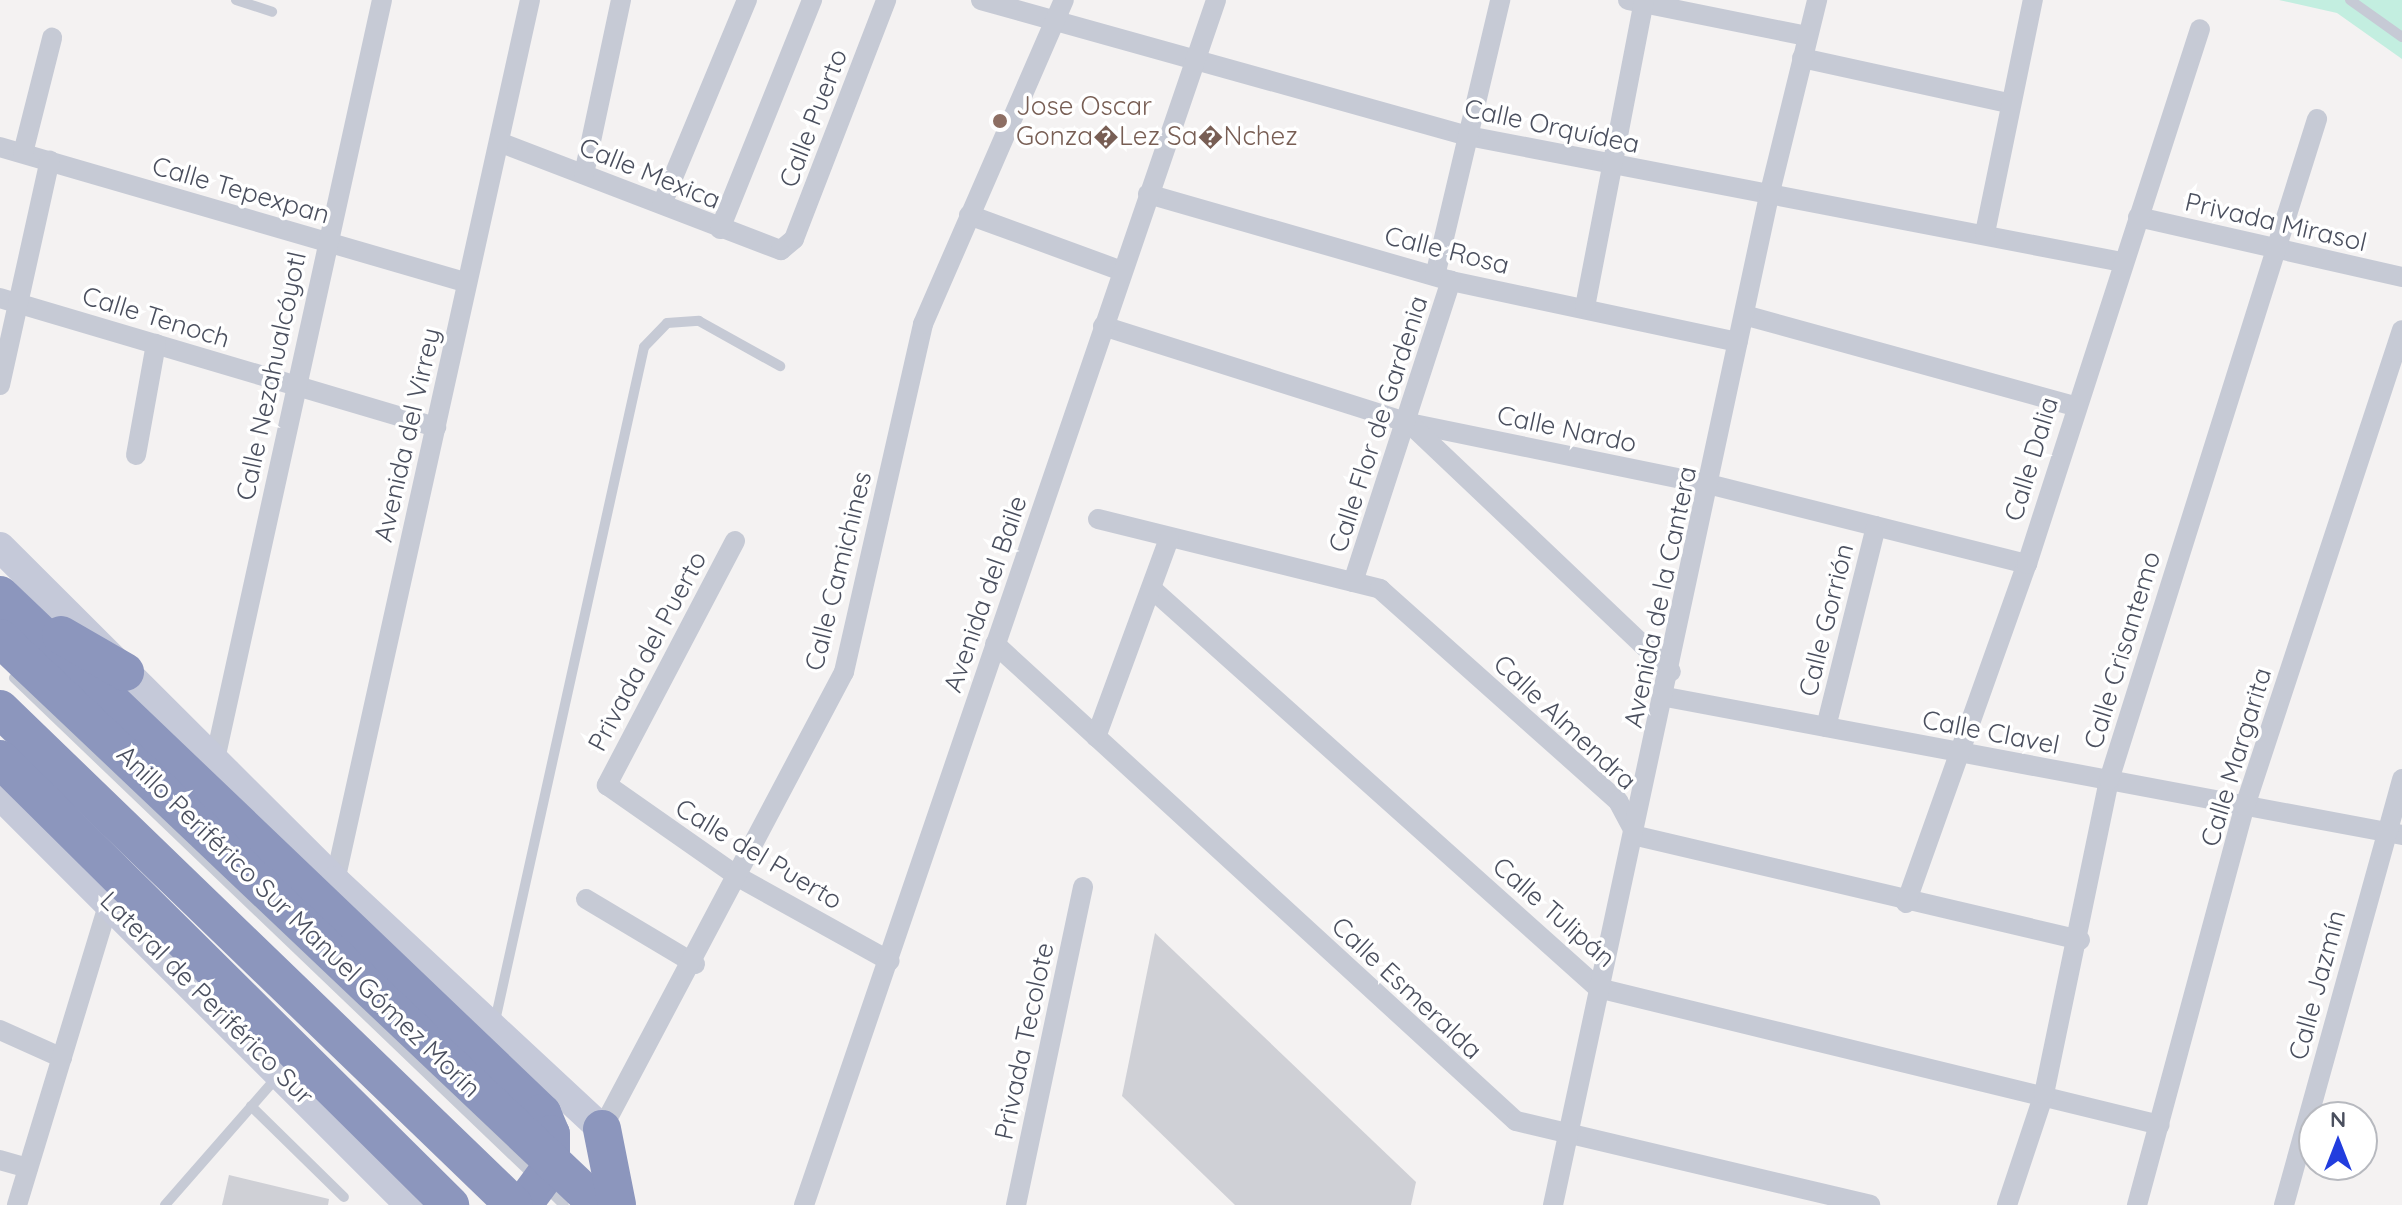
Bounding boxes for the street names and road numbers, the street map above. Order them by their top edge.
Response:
street label: Calle Puerto [772,45,854,191]
street label: Calle Orquídea [1462,92,1642,160]
street label: Calle Mexica [575,131,725,215]
street label: Calle Tepexpan [149,150,333,230]
street label: Privada Mirasol [2182,186,2370,258]
street label: Calle Rosa [1381,219,1513,281]
street label: Calle Nezahualcóyotl [229,249,313,503]
street label: Calle Tenoch [79,280,233,354]
street label: Calle Flor de Gardenia [1322,292,1434,556]
street label: Avenida del Virrey [367,325,447,545]
street label: Calle Dalia [1997,393,2065,525]
street label: Calle Nardo [1494,399,1640,459]
street label: Avenida de la Cantera [1617,463,1703,731]
street label: Calle Camichines [798,468,878,674]
street label: Avenida del Baile [937,492,1033,696]
street label: Calle Gorrión [1792,540,1860,700]
street label: Privada del Puerto [581,546,713,756]
street label: Calle Crisantemo [2077,548,2167,752]
street label: Calle Almendra [1487,648,1643,796]
street label: Calle Margarita [2194,664,2278,850]
street label: Calle Clavel [1920,703,2062,761]
street label: Anillo Periférico Sur Manuel Gómez Morín [111,738,487,1104]
street label: Calle del Puerto [670,792,848,916]
street label: Calle Tulipán [1487,850,1621,974]
street label: Lateral de Periférico Sur [94,885,320,1111]
street label: Calle Jazmín [2282,907,2352,1063]
street label: Calle Esmeralda [1325,910,1489,1066]
street label: Privada Tecolote [988,940,1060,1142]

